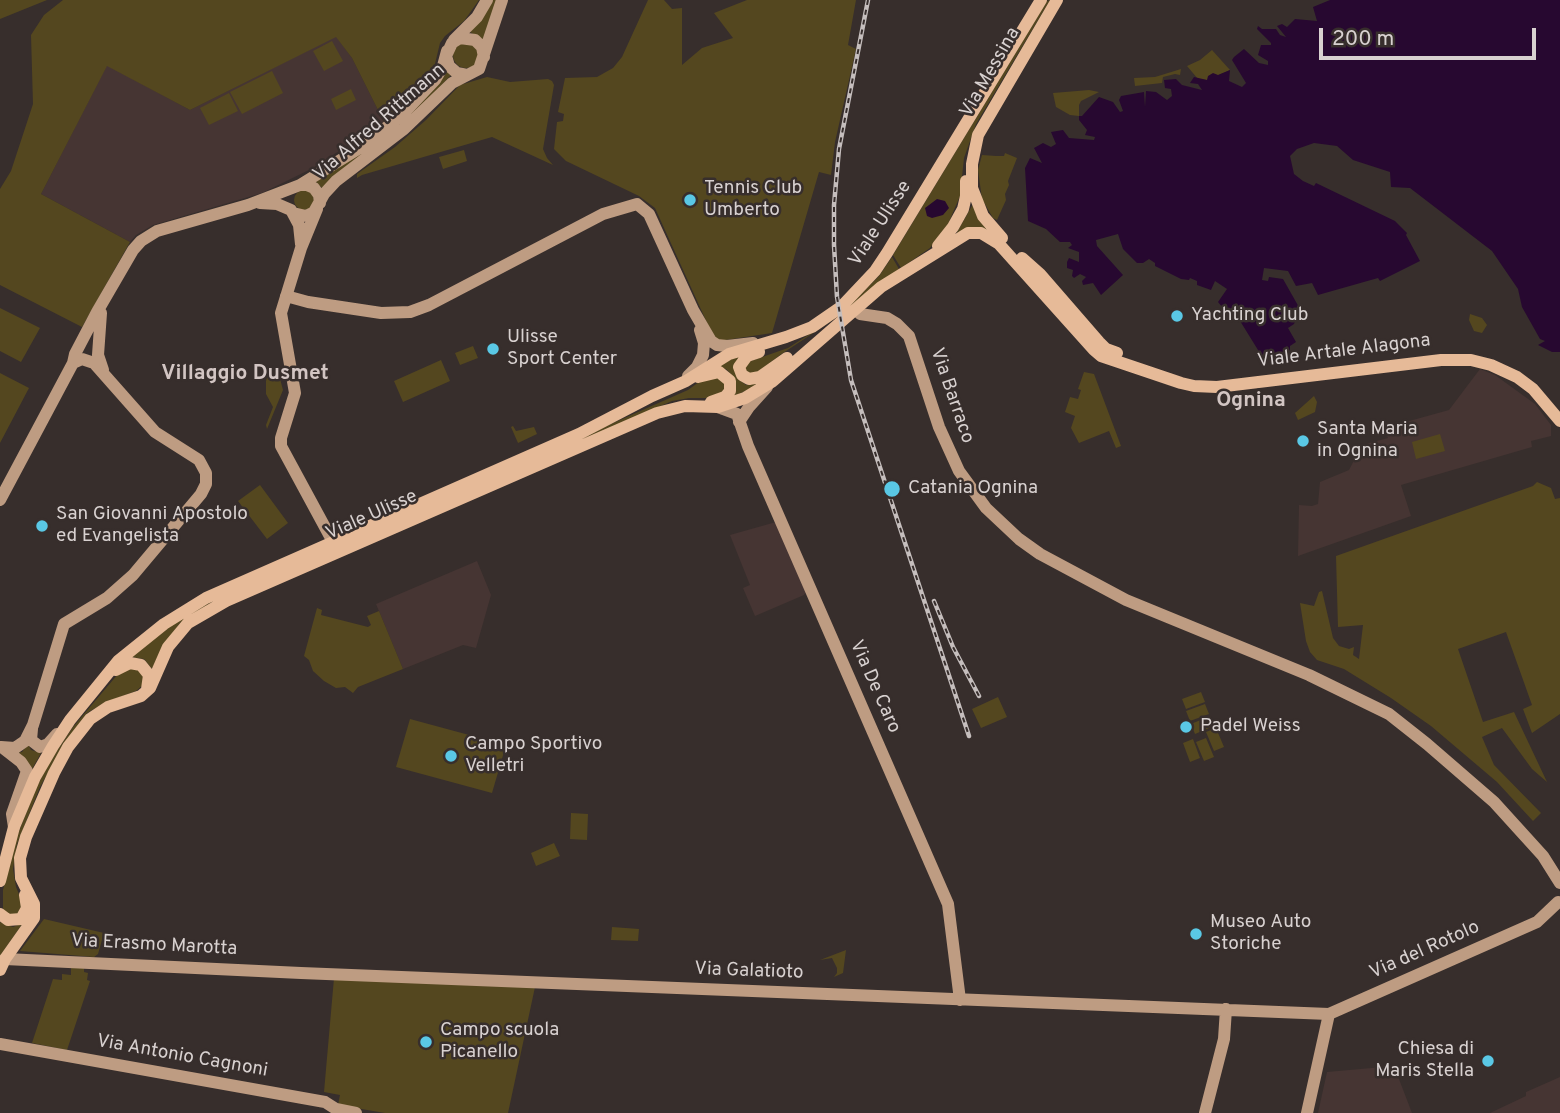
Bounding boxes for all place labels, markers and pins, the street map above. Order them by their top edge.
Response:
place label: Tennis Club Umberto [704,178,802,222]
marker: Tennis Club Umberto [682,192,698,208]
place label: Yachting Club [1191,305,1308,327]
marker: Yachting Club [1169,308,1185,324]
place label: Ulisse Sport Center [507,327,617,371]
marker: Ulisse Sport Center [485,341,501,357]
place label: Santa Maria in Ognina [1317,419,1418,463]
marker: Santa Maria in Ognina [1295,433,1311,449]
place label: Catania Ognina [908,478,1038,500]
marker: Catania Ognina [882,479,902,499]
place label: San Giovanni Apostolo ed Evangelista [56,504,248,548]
marker: San Giovanni Apostolo ed Evangelista [34,518,50,534]
place label: Padel Weiss [1200,716,1301,738]
marker: Padel Weiss [1178,719,1194,735]
place label: Campo Sportivo Velletri [465,734,602,778]
marker: Campo Sportivo Velletri [443,748,459,764]
place label: Museo Auto Storiche [1210,912,1311,956]
marker: Museo Auto Storiche [1188,926,1204,942]
place label: Campo scuola Picanello [440,1020,559,1064]
marker: Campo scuola Picanello [418,1034,434,1050]
place label: Chiesa di Maris Stella [1375,1039,1474,1083]
marker: Chiesa di Maris Stella [1480,1053,1496,1069]

